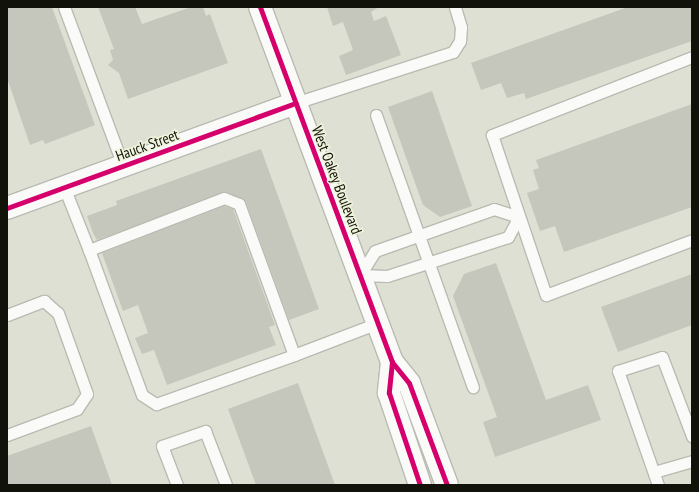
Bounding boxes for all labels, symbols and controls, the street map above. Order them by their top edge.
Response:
street label: West Oakey Boulevard [308,123,366,237]
street label: Hauck Street [113,125,181,165]

